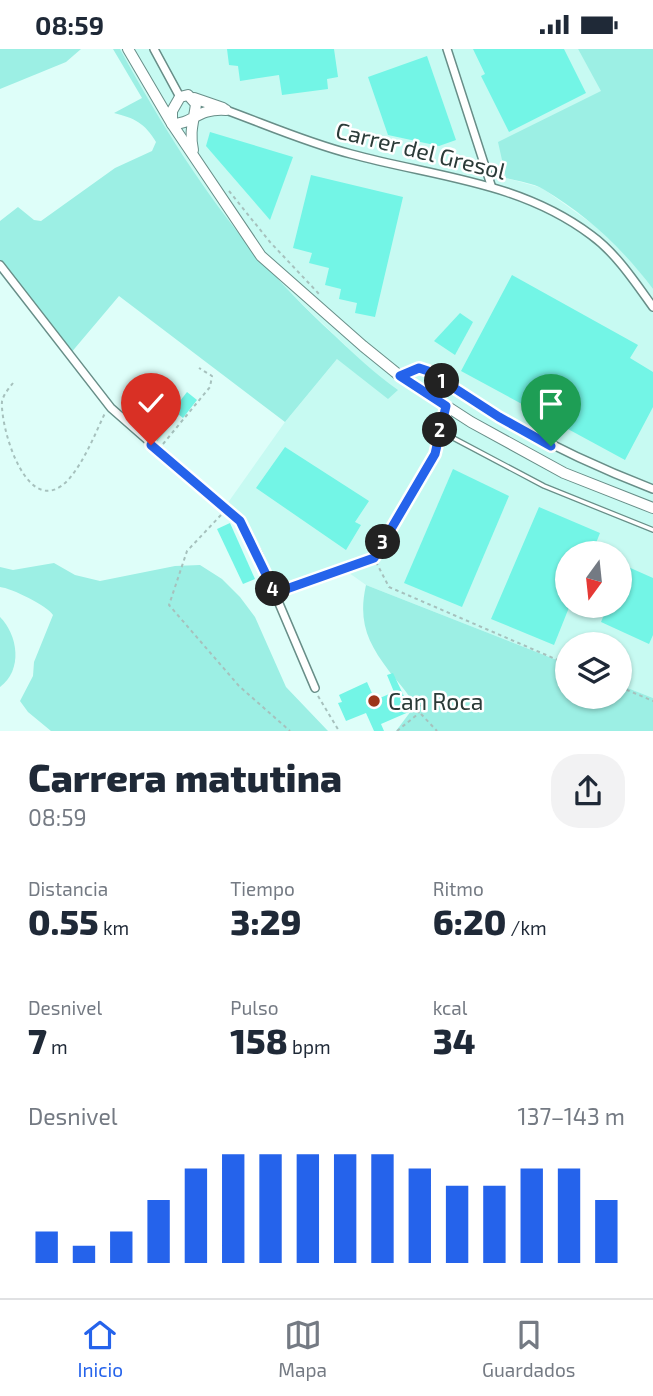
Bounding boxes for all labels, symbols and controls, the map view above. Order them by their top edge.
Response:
text: 08:59 [35,9,104,40]
street label: Carrer del Gresol [333,115,509,185]
pin: 1 [424,363,460,399]
text: 1 [437,369,446,392]
pin [121,373,181,445]
pin [521,374,581,446]
icon: check [132,384,170,422]
icon: arrive [532,385,570,423]
pin: 2 [422,413,458,447]
text: 2 [434,418,445,441]
pin: 3 [366,525,400,559]
text: 3 [377,530,388,553]
north arrow [555,541,632,618]
map controls [555,541,632,709]
pin: 4 [256,571,290,607]
text: 4 [266,577,279,600]
button: layers [555,632,632,709]
place label: Can Roca [388,687,483,715]
marker: Can Roca [366,693,382,709]
text: Carrera matutina [28,754,342,800]
button: share [551,754,625,828]
text: 08:59 [28,803,87,831]
text: Distancia [28,877,108,900]
text: Tiempo [230,877,295,900]
text: Ritmo [433,877,484,900]
text: 0.55 [28,900,99,942]
text: 3:29 [230,900,301,942]
text: 6:20 [433,900,506,942]
text: km [99,916,129,939]
text: /km [506,916,547,939]
text: Desnivel [28,996,102,1019]
text: Pulso [230,996,278,1019]
text: kcal [433,996,467,1019]
text: 7 [28,1019,47,1061]
text: 158 [230,1019,288,1061]
text: 34 [433,1019,475,1061]
text: m [47,1035,68,1058]
text: bpm [288,1035,331,1058]
text: Desnivel [28,1102,118,1130]
text: 137–143 m [518,1102,625,1130]
tab: Inicio [78,1316,123,1381]
tab: Mapa [278,1316,327,1381]
tab: Guardados [482,1316,575,1381]

